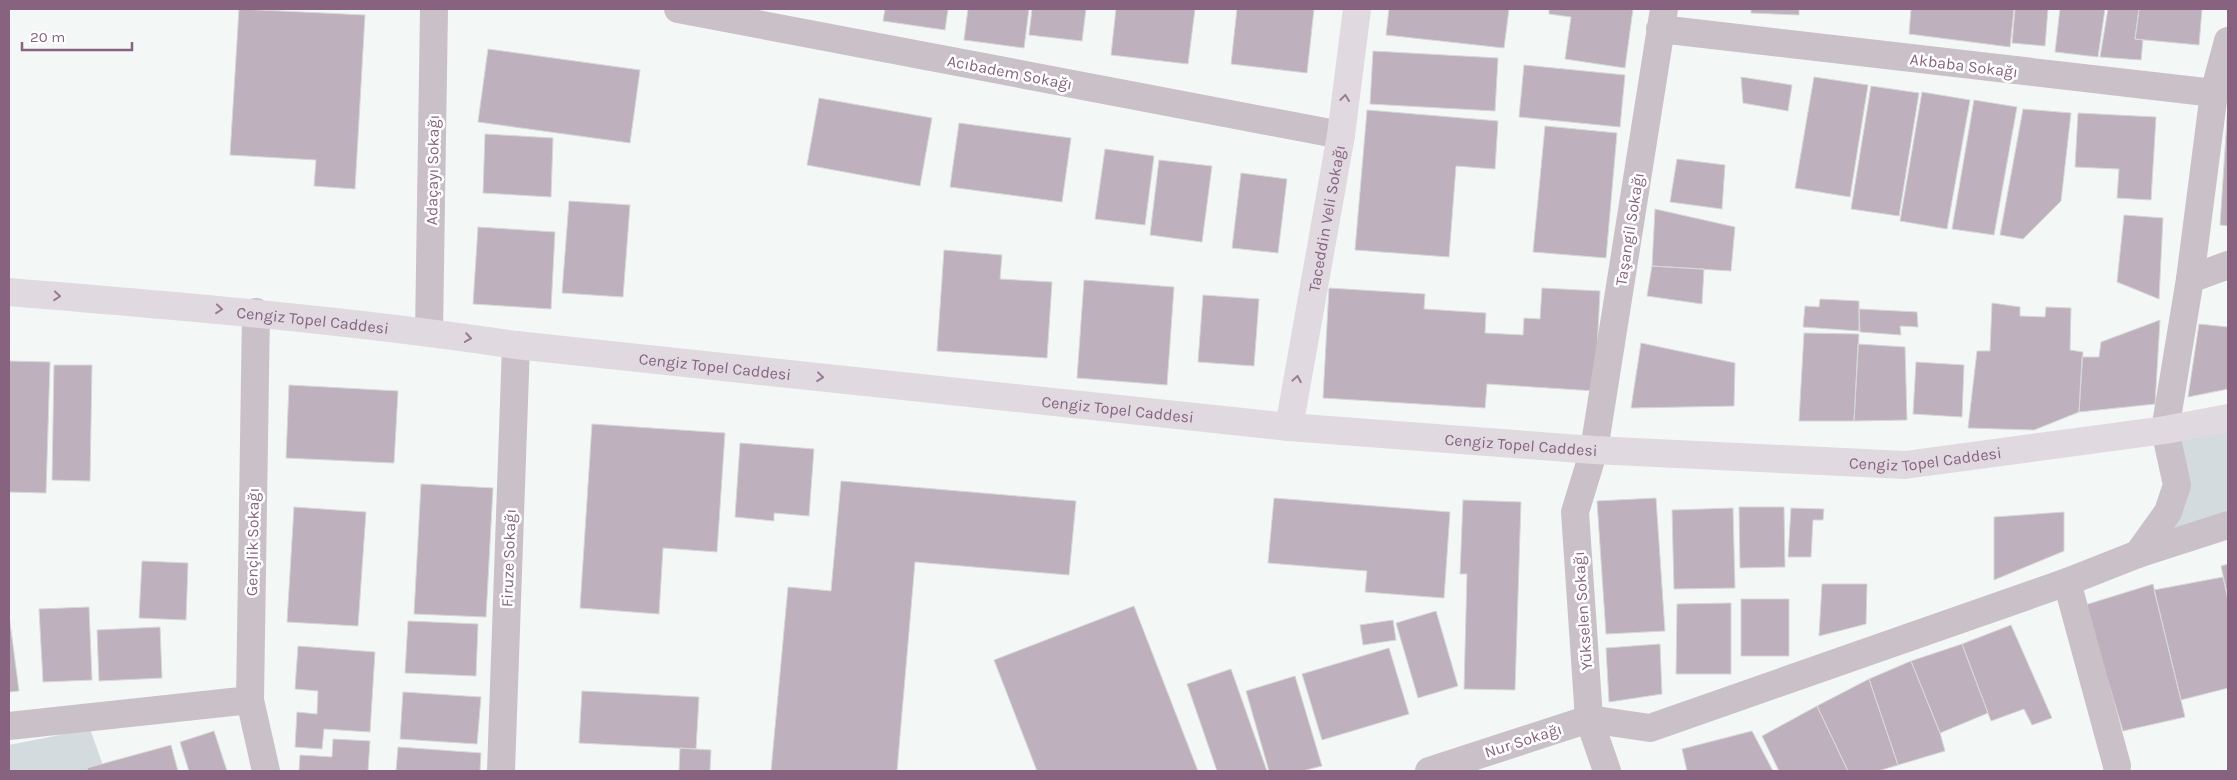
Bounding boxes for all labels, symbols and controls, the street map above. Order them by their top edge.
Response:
scale bar [22,20,132,52]
text: 20 m [30,28,65,46]
street label: Akbaba Sokağı [1909,49,2019,82]
street label: Acıbadem Sokağı [946,51,1074,94]
one-way arrow [1340,94,1350,102]
street label: Adaçayı Sokağı [422,115,443,225]
street label: Taceddin Veli Sokağı [1304,143,1349,293]
street label: Taşangil Sokağı [1611,171,1648,287]
one-way arrow [54,290,62,301]
one-way arrow [216,303,224,314]
street label: Cengiz Topel Caddesi [236,303,390,338]
one-way arrow [463,332,472,342]
street label: Cengiz Topel Caddesi [638,349,792,384]
one-way arrow [817,371,825,382]
one-way arrow [1292,374,1302,383]
street label: Cengiz Topel Caddesi [1040,392,1195,427]
street label: Cengiz Topel Caddesi [1444,430,1598,460]
street label: Cengiz Topel Caddesi [1849,443,2003,475]
street label: Gençlik Sokağı [242,488,263,596]
street label: Firuze Sokağı [497,509,520,607]
street label: Yükselen Sokağı [1569,551,1596,671]
street label: Nur Sokağı [1482,719,1564,762]

